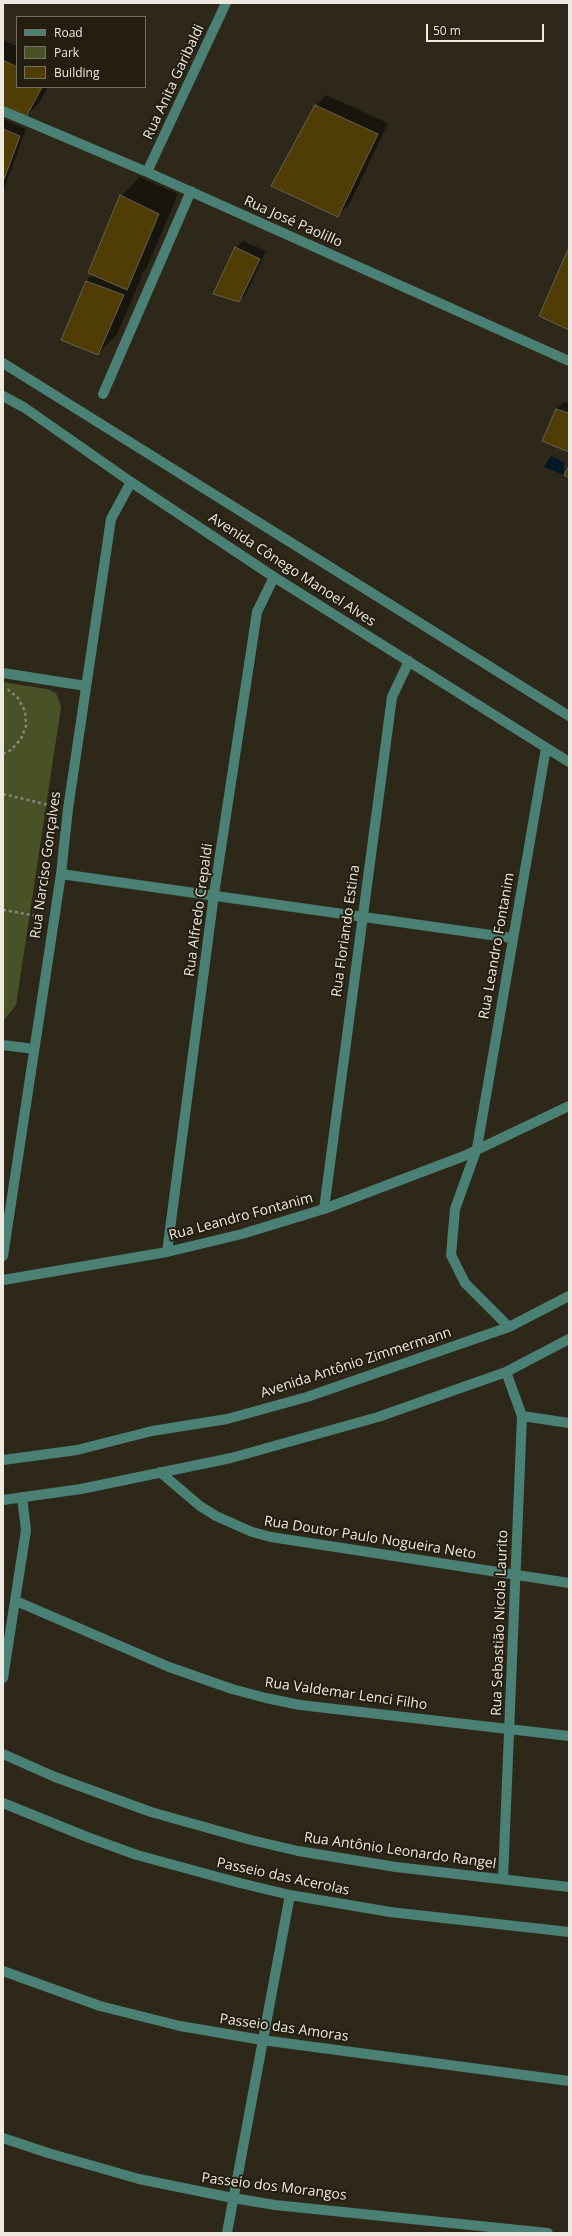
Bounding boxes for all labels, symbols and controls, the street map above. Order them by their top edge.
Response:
legend [16,16,146,88]
scale bar [428,16,546,42]
street label: Rua Anita Garibaldi [140,22,208,142]
text: 50 m [433,22,461,39]
text: Road [54,24,83,41]
text: Park [54,44,79,61]
text: Building [54,64,99,81]
street label: Rua José Paolillo [241,193,345,251]
street label: Avenida Cônego Manoel Alves [205,510,379,630]
street label: Rua Narciso Gonçalves [27,790,65,940]
street label: Rua Alfredo Crepaldi [181,842,217,978]
street label: Rua Floriando Estina [328,864,364,998]
street label: Rua Leandro Fontanim [476,871,518,1021]
street label: Rua Leandro Fontanim [167,1190,315,1244]
street label: Avenida Antônio Zimmermann [258,1324,454,1402]
street label: Rua Doutor Paulo Nogueira Neto [263,1513,477,1563]
street label: Rua Sebastião Nicola Laurito [488,1530,512,1716]
street label: Rua Valdemar Lenci Filho [264,1674,428,1714]
street label: Rua Antônio Leonardo Rangel [303,1829,497,1873]
street label: Passeio das Acerolas [215,1855,351,1899]
street label: Passeio das Amoras [218,2011,350,2045]
street label: Passeio dos Morangos [200,2170,348,2204]

